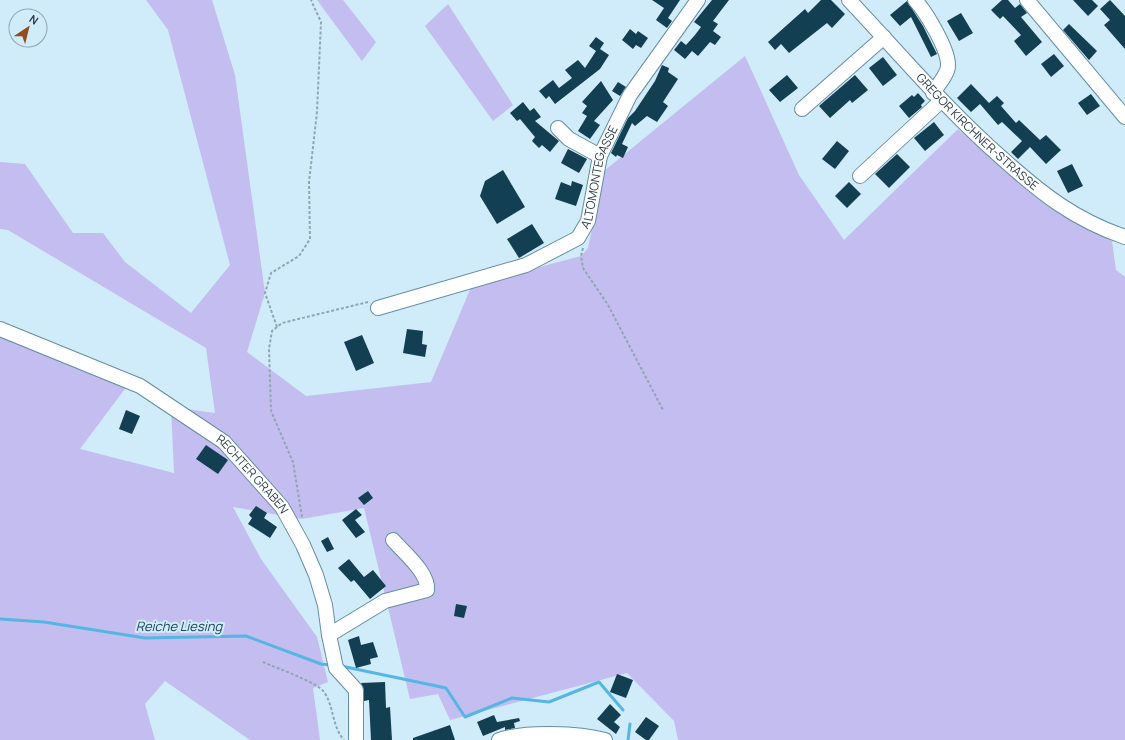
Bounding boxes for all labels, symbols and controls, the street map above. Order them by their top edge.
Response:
north arrow [8,8,48,48]
text: N [26,11,42,28]
street label: GREGOR KIRCHNER-STRASSE [913,69,1042,194]
street label: ALTOMONTEGASSE [576,123,622,232]
street label: RECHTER GRABEN [213,430,293,516]
water label: Reiche Liesing [136,617,224,635]

